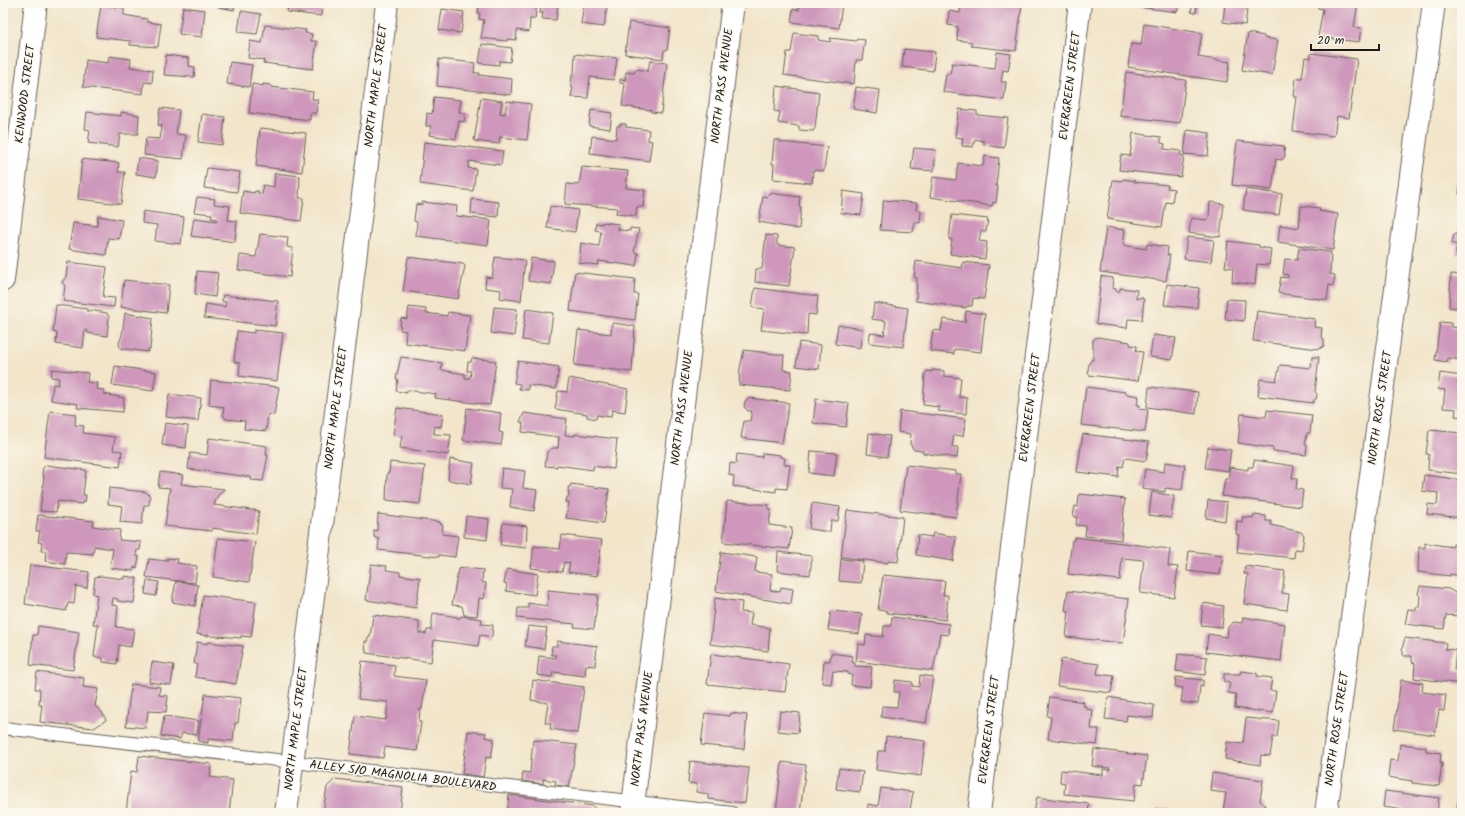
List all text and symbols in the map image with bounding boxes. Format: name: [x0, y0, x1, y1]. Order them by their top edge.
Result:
street label: NORTH MAPLE STREET: [359, 22, 393, 149]
street label: NORTH PASS AVENUE: [705, 26, 739, 145]
scale bar: [1311, 26, 1379, 52]
street label: EVERGREEN STREET: [1054, 29, 1086, 141]
text: 20 m: [1317, 31, 1345, 50]
street label: KENWOOD STREET: [10, 42, 41, 144]
street label: NORTH MAPLE STREET: [319, 344, 353, 471]
street label: NORTH PASS AVENUE: [665, 348, 699, 467]
street label: NORTH ROSE STREET: [1363, 348, 1398, 466]
street label: EVERGREEN STREET: [1014, 351, 1046, 463]
street label: NORTH MAPLE STREET: [279, 665, 313, 792]
street label: NORTH PASS AVENUE: [625, 669, 659, 788]
street label: NORTH ROSE STREET: [1320, 669, 1355, 787]
street label: EVERGREEN STREET: [973, 673, 1005, 785]
street label: ALLEY S/O MAGNOLIA BOULEVARD: [309, 755, 498, 797]

